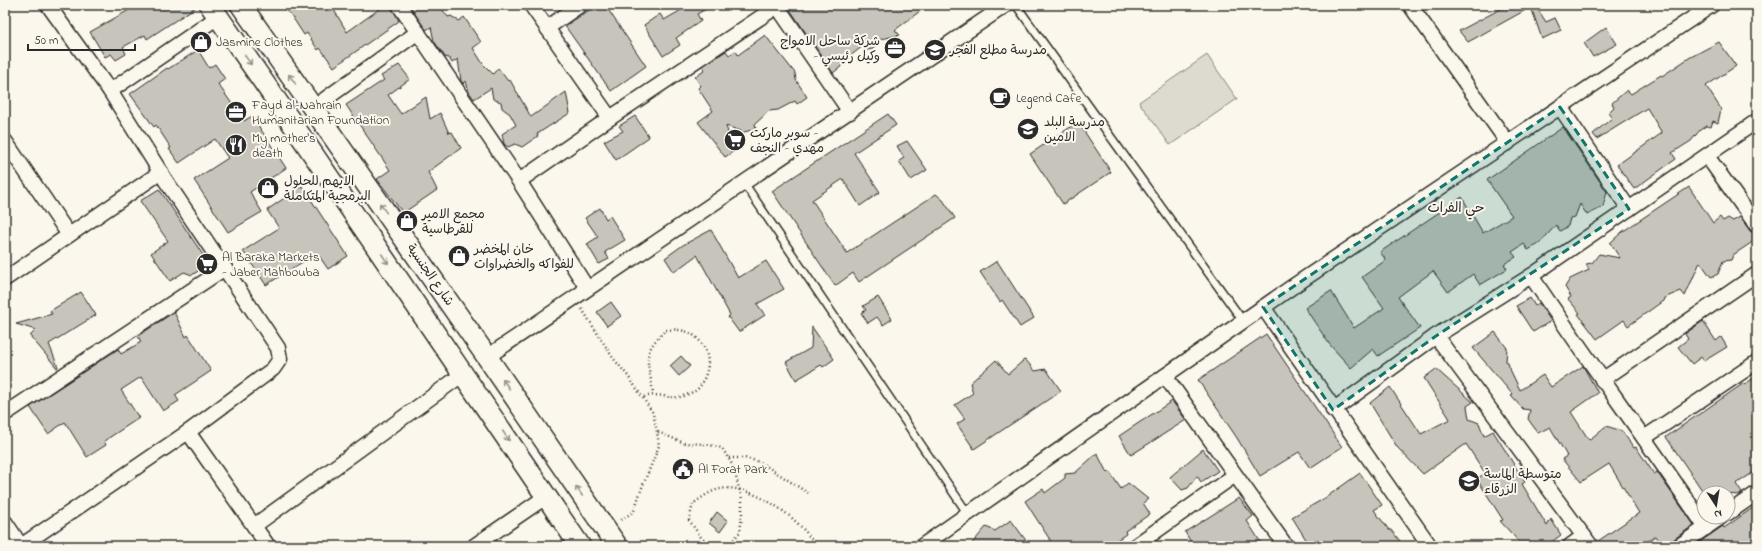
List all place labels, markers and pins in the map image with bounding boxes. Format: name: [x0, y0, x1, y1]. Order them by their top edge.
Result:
shop icon: Jasmine Clothes: [188, 29, 214, 55]
place label: شركة ساحل الامواج - وكيل رئيسي: [780, 32, 880, 67]
place label: Jasmine Clothes: [216, 33, 303, 52]
office icon: شركة ساحل الامواج - وكيل رئيسي: [882, 35, 908, 61]
school or university icon: مدرسة مطلع الفجر: [922, 37, 948, 63]
place label: مدرسة مطلع الفجر: [949, 41, 1047, 60]
cafe icon: Legend Cafe: [987, 85, 1013, 111]
place label: Legend Cafe: [1016, 89, 1081, 109]
place label: Fayd al-Nahrain Humanitarian Foundation: [251, 96, 389, 130]
office icon: Fayd al-Nahrain Humanitarian Foundation: [223, 99, 249, 125]
place label: مدرسة البلد الامين: [1044, 113, 1105, 147]
school or university icon: مدرسة البلد الامين: [1015, 116, 1041, 142]
place label: سوبر ماركت - مهدي - النجف: [750, 124, 824, 158]
supermarket icon: سوبر ماركت - مهدي - النجف: [722, 127, 748, 153]
place label: My mother's death: [252, 129, 316, 163]
restaurant icon: My mother's death: [223, 132, 249, 158]
place label: الايهم للحلول البرمجية المتكاملة: [284, 172, 371, 206]
shop icon: الايهم للحلول البرمجية المتكاملة: [255, 175, 281, 201]
place label: مجمع الامير للقرطاسية: [421, 205, 485, 239]
shop icon: مجمع الامير للقرطاسية: [394, 208, 420, 234]
place label: خان المخضر للفواكه والخضراوات: [473, 240, 574, 274]
shop icon: خان المخضر للفواكه والخضراوات: [446, 243, 472, 269]
place label: Al Baraka Markets - Jaber Mahbouba: [222, 248, 320, 282]
supermarket icon: Al Baraka Markets - Jaber Mahbouba: [194, 251, 220, 277]
public building icon: Al Forat Park: [670, 456, 696, 482]
place label: Al Forat Park: [698, 460, 768, 479]
place label: متوسطة الماسة الزرقاء: [1484, 465, 1561, 499]
school or university icon: متوسطة الماسة الزرقاء: [1456, 468, 1482, 494]

